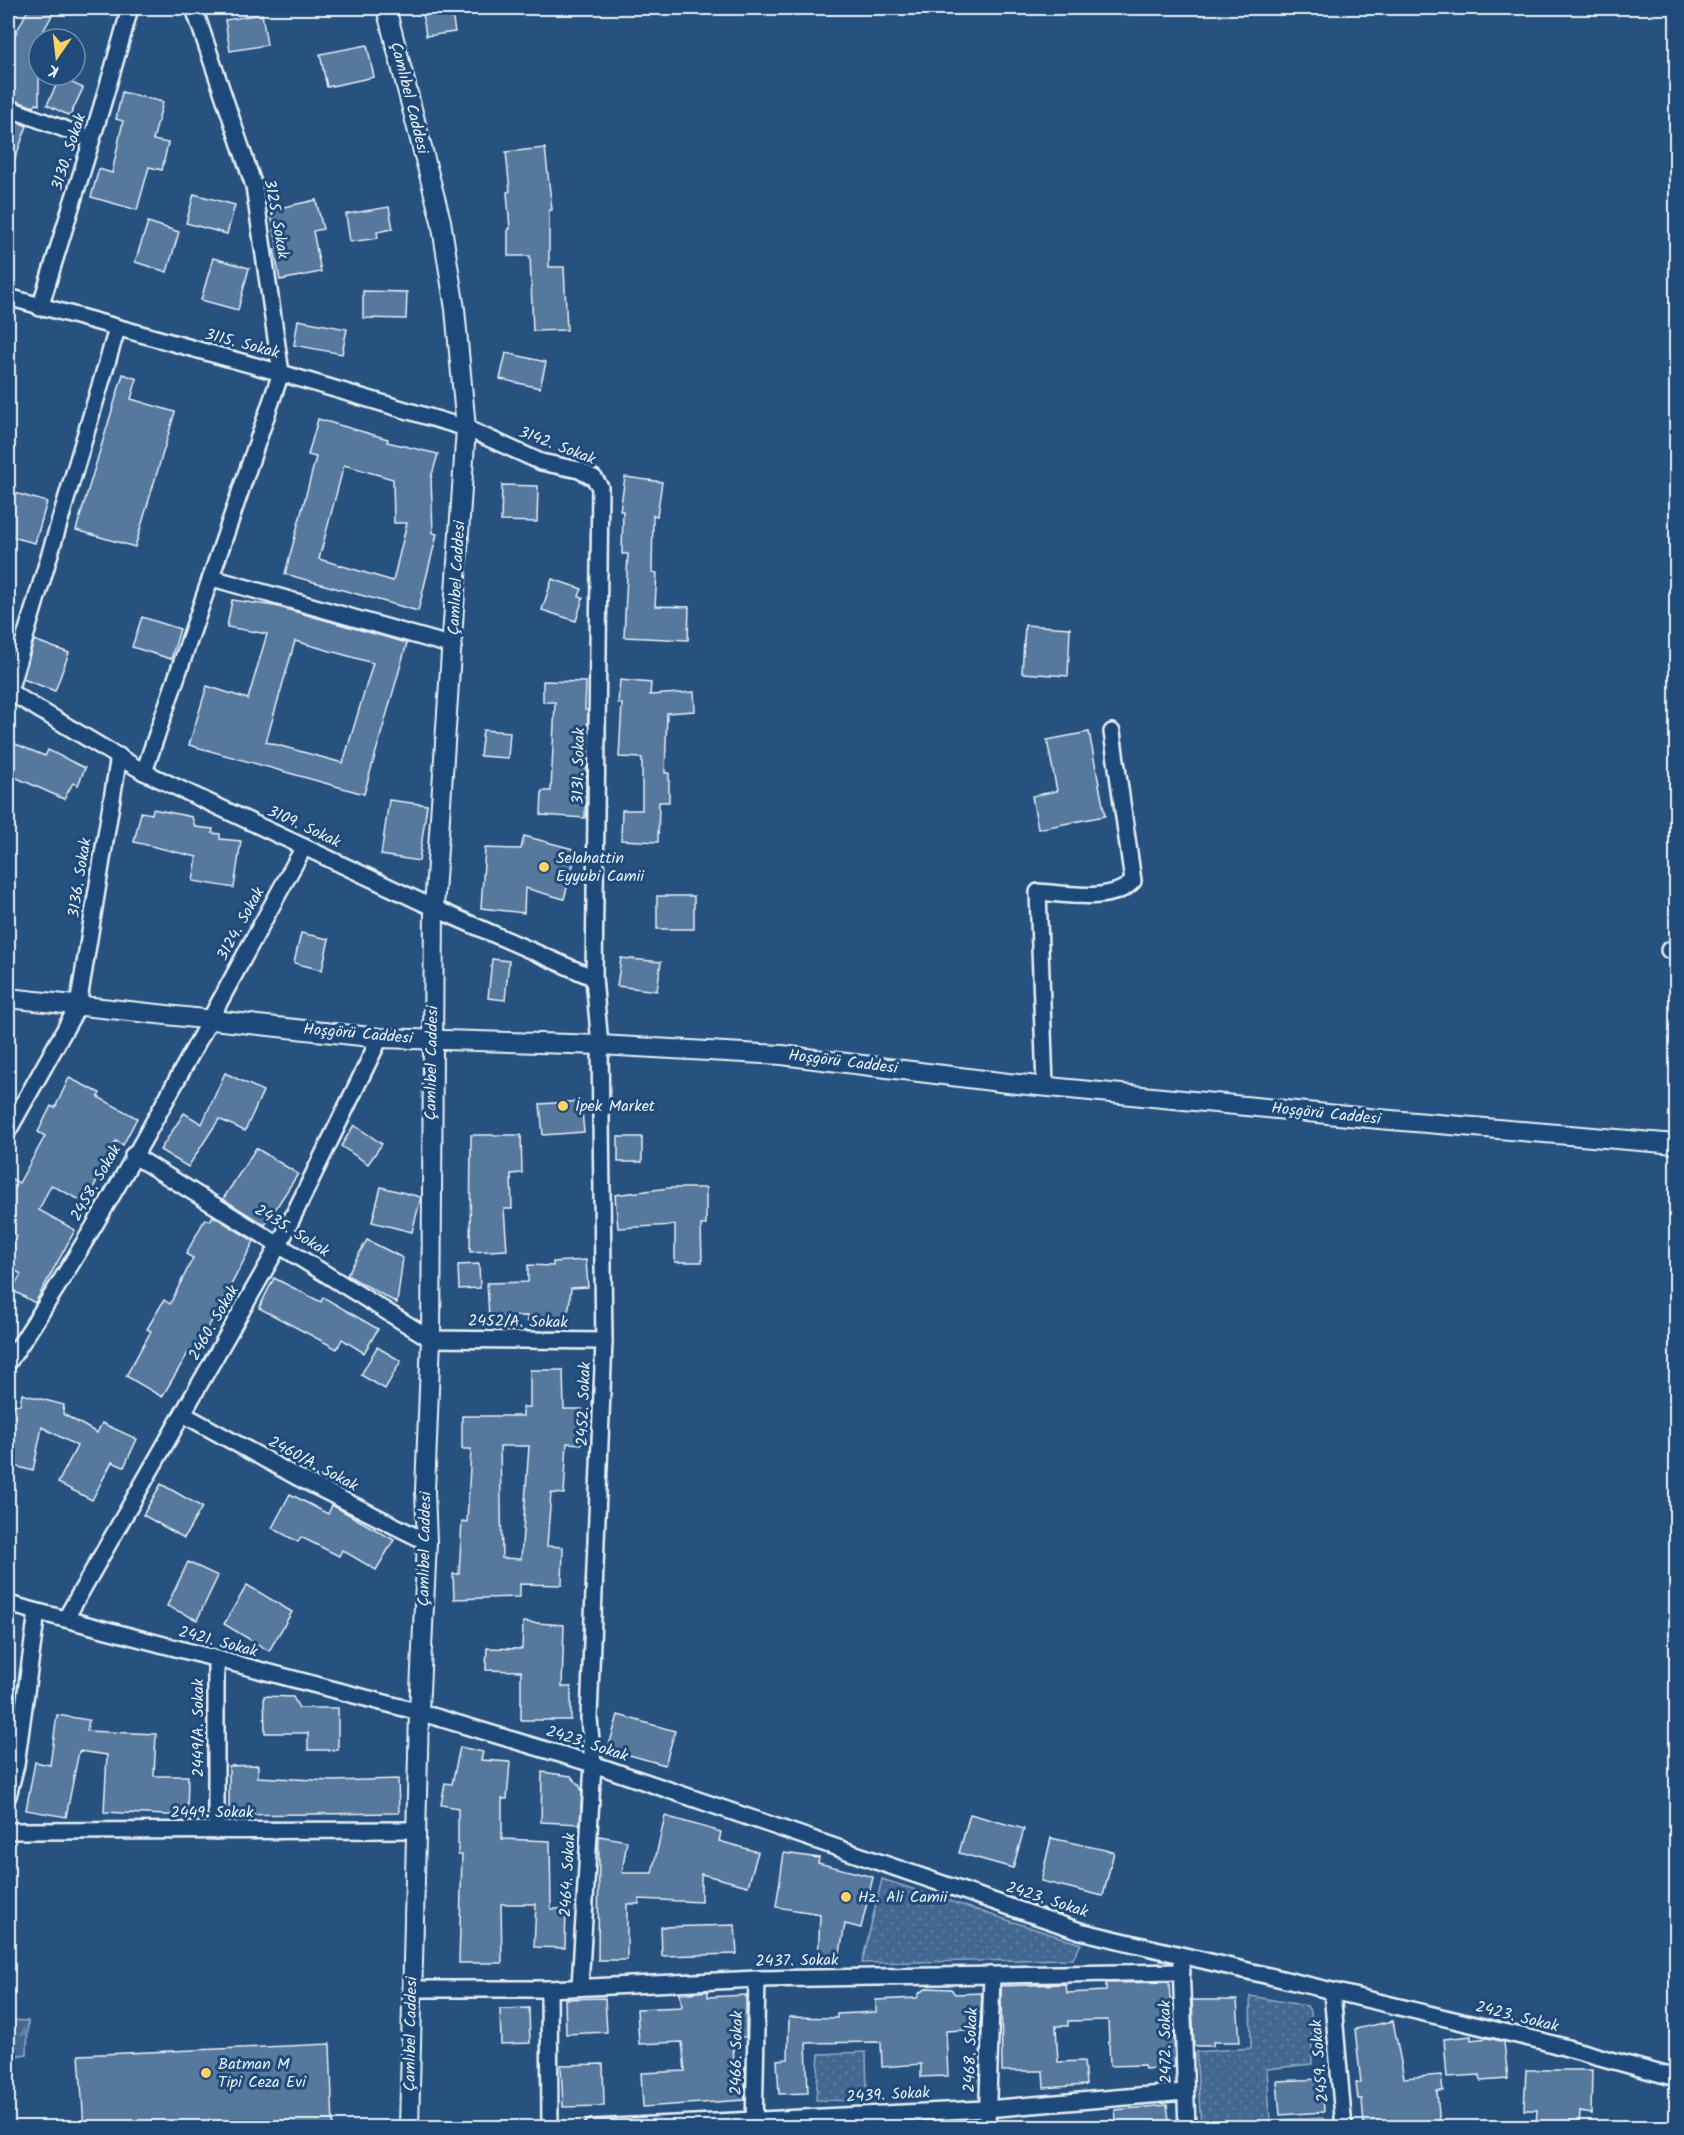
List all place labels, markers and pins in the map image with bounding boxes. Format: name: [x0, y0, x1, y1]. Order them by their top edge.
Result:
place label: Selahattin Eyyubi Camii: [556, 846, 645, 889]
marker: Selahattin Eyyubi Camii: [537, 860, 551, 874]
place label: İpek Market: [575, 1094, 656, 1119]
marker: İpek Market: [556, 1099, 570, 1113]
place label: Hz. Ali Camii: [858, 1885, 948, 1910]
marker: Hz. Ali Camii: [839, 1890, 853, 1904]
place label: Batman M Tipi Ceza Evi: [218, 2052, 307, 2095]
marker: Batman M Tipi Ceza Evi: [199, 2066, 213, 2080]

